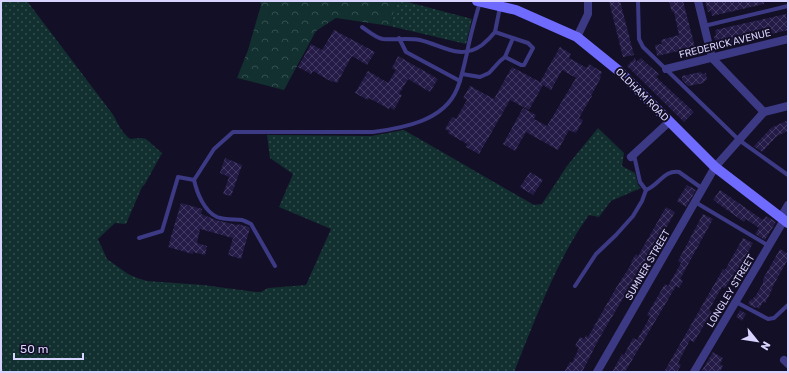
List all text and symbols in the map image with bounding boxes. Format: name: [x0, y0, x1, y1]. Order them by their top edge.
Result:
street label: FREDERICK AVENUE: [678, 27, 772, 61]
street label: OLDHAM ROAD: [613, 66, 671, 124]
street label: SUMNER STREET: [623, 227, 673, 302]
street label: LONGLEY STREET: [705, 252, 758, 330]
north arrow: [737, 321, 777, 361]
scale bar: [14, 335, 83, 361]
text: N: [758, 339, 773, 352]
text: 50 m: [20, 342, 48, 356]

